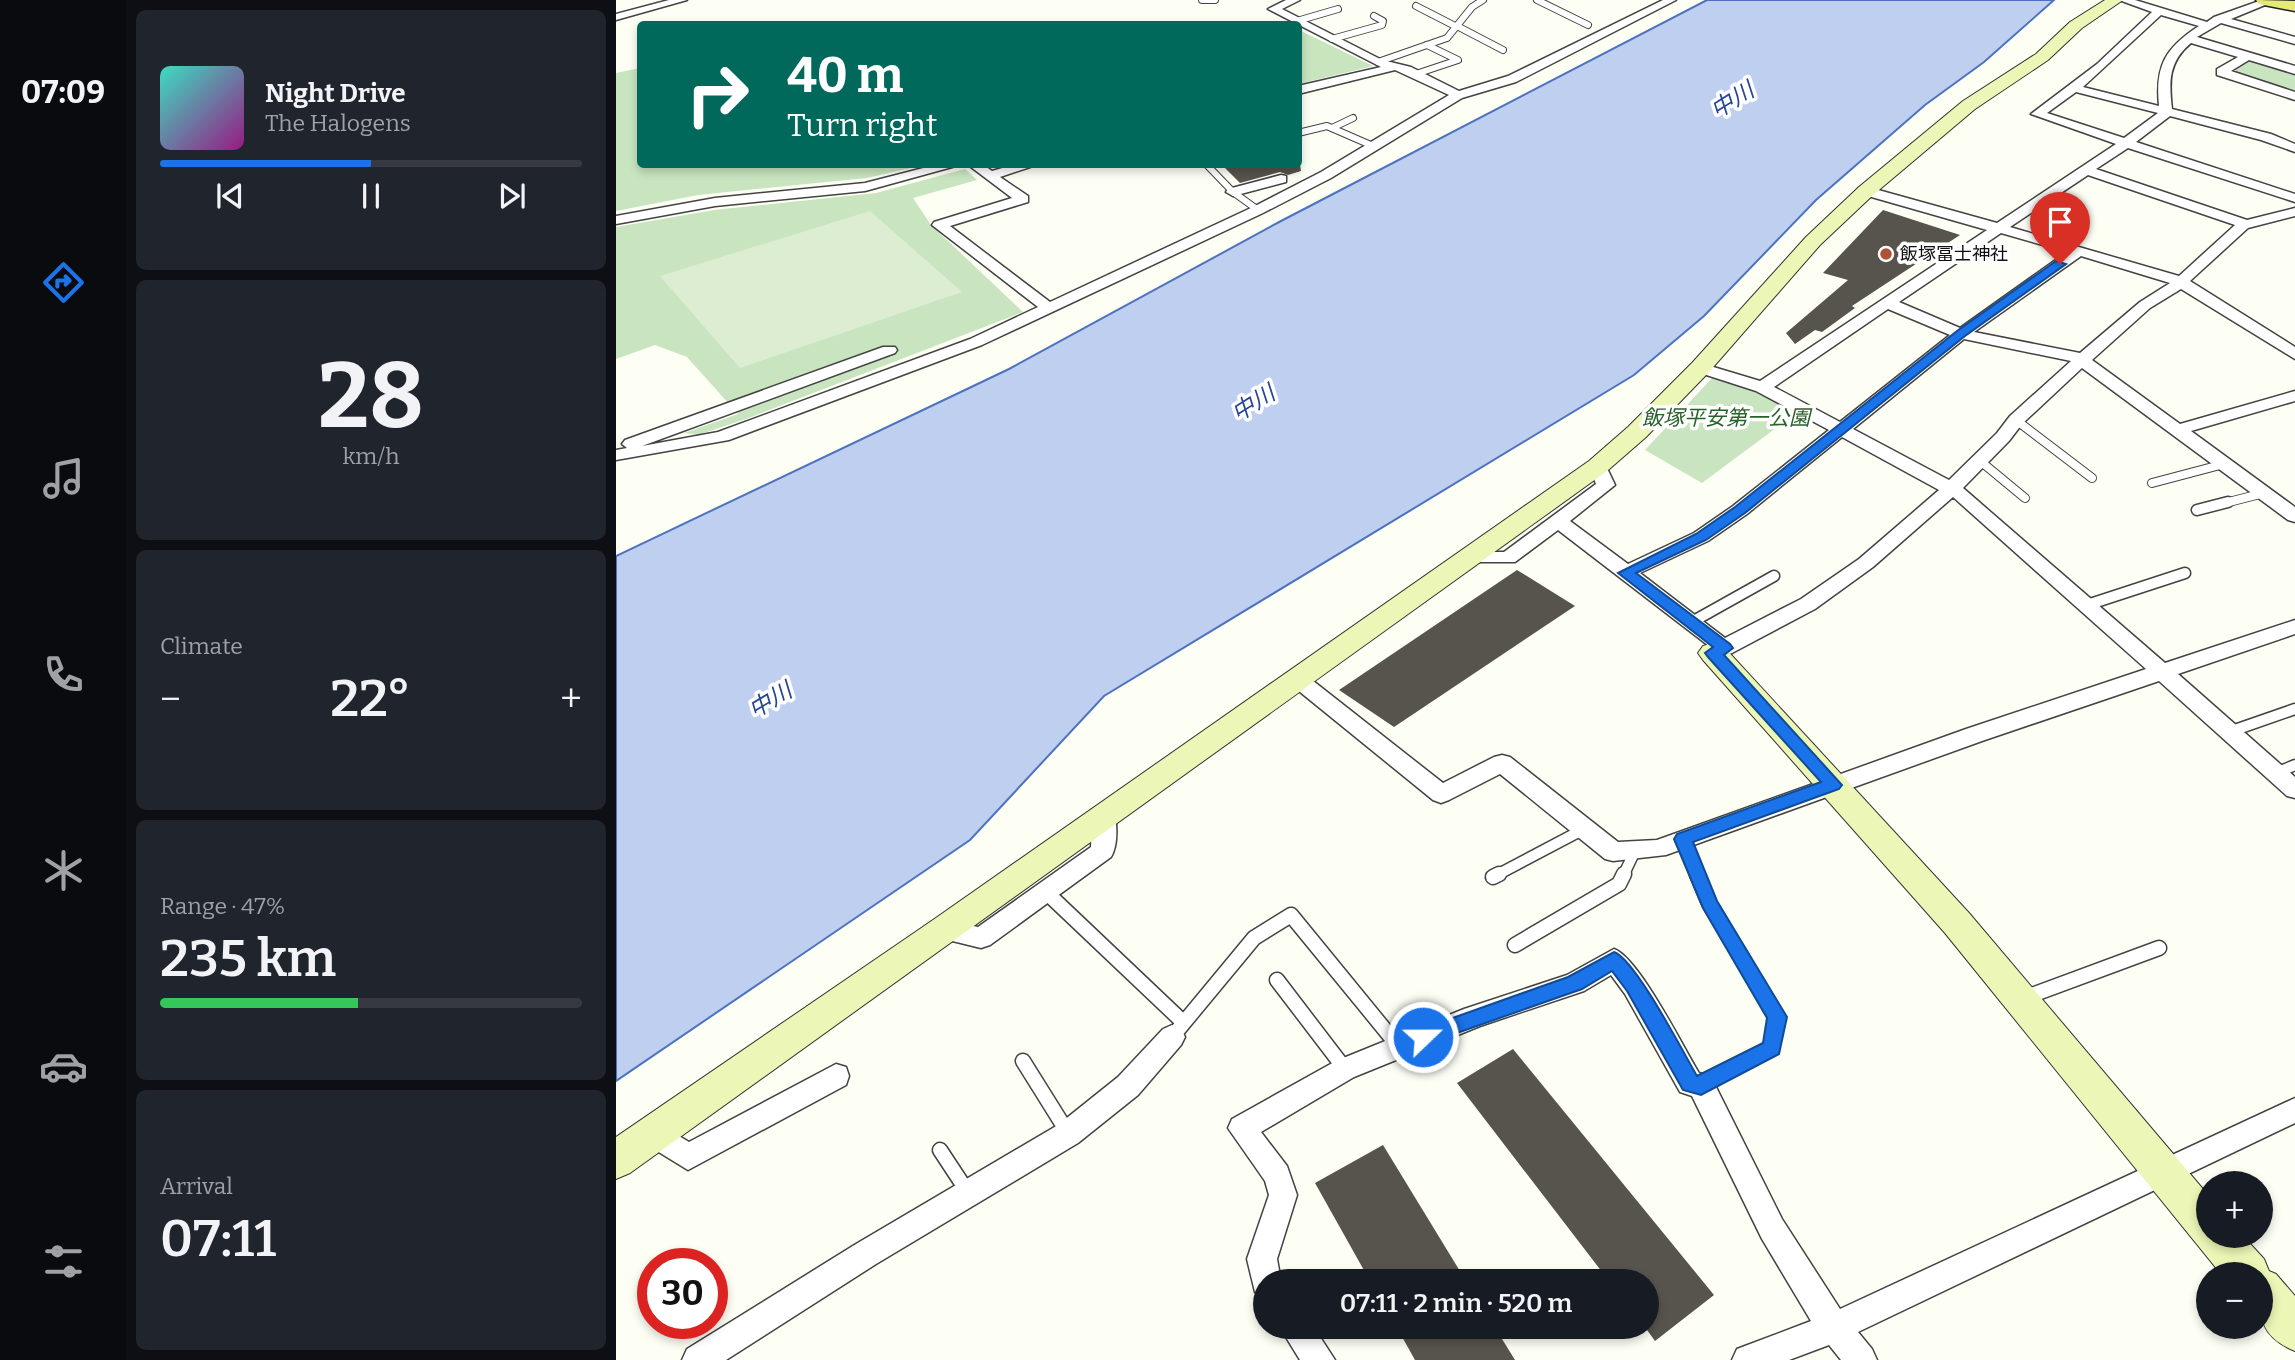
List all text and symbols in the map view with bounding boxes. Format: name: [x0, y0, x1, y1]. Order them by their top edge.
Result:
text: 40 m: [787, 46, 904, 105]
icon: right: [672, 49, 763, 140]
text: 07:09: [21, 73, 105, 111]
water label: 中川: [1705, 74, 1761, 124]
text: Night Drive: [265, 78, 406, 109]
text: Turn right: [787, 106, 938, 144]
text: The Halogens: [265, 109, 411, 137]
icon: previous: [211, 177, 249, 215]
icon: pause: [352, 177, 390, 215]
icon: next: [493, 177, 531, 215]
pin: [2030, 192, 2090, 264]
icon: arrive: [2041, 203, 2079, 241]
place label: 飯塚冨士神社: [1900, 243, 2008, 265]
marker: 飯塚冨士神社: [1878, 246, 1894, 262]
icon: directions: [39, 258, 88, 307]
text: 28: [318, 342, 424, 451]
water label: 中川: [1226, 377, 1282, 427]
park label: 飯塚平安第一公園: [1642, 405, 1813, 431]
text: km/h: [343, 442, 399, 470]
icon: music: [39, 454, 88, 503]
text: Climate: [160, 632, 243, 660]
icon: phone: [39, 650, 88, 699]
text: 22°: [330, 667, 411, 730]
water label: 中川: [743, 675, 799, 724]
text: −: [160, 676, 181, 722]
text: +: [560, 676, 582, 722]
icon: climate: [39, 846, 88, 895]
text: Range · 47%: [160, 892, 285, 920]
text: 235 km: [160, 927, 336, 990]
position arrow: [1386, 1000, 1460, 1074]
icon: car: [39, 1042, 88, 1091]
map controls: [2196, 1171, 2273, 1339]
button: +: [2196, 1171, 2273, 1248]
text: Arrival: [160, 1172, 233, 1200]
text: 07:11: [160, 1207, 276, 1270]
icon: filters: [39, 1237, 88, 1286]
speed limit sign: 30: [637, 1248, 728, 1339]
button: −: [2196, 1262, 2273, 1339]
text: 07:11 · 2 min · 520 m: [1340, 1288, 1572, 1319]

